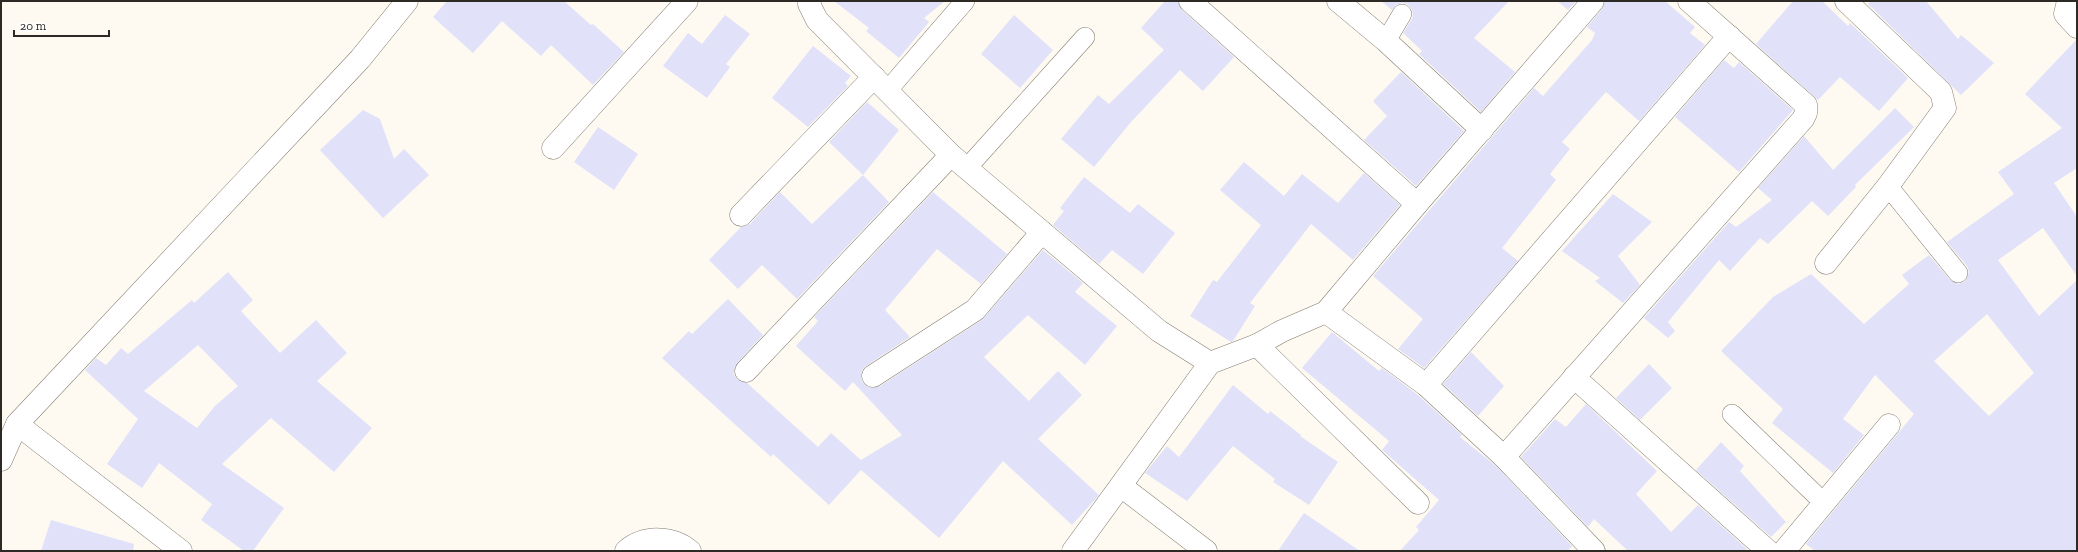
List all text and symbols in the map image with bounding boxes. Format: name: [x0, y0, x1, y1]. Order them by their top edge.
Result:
scale bar: [14, 12, 109, 38]
text: 20 m: [20, 19, 47, 33]

